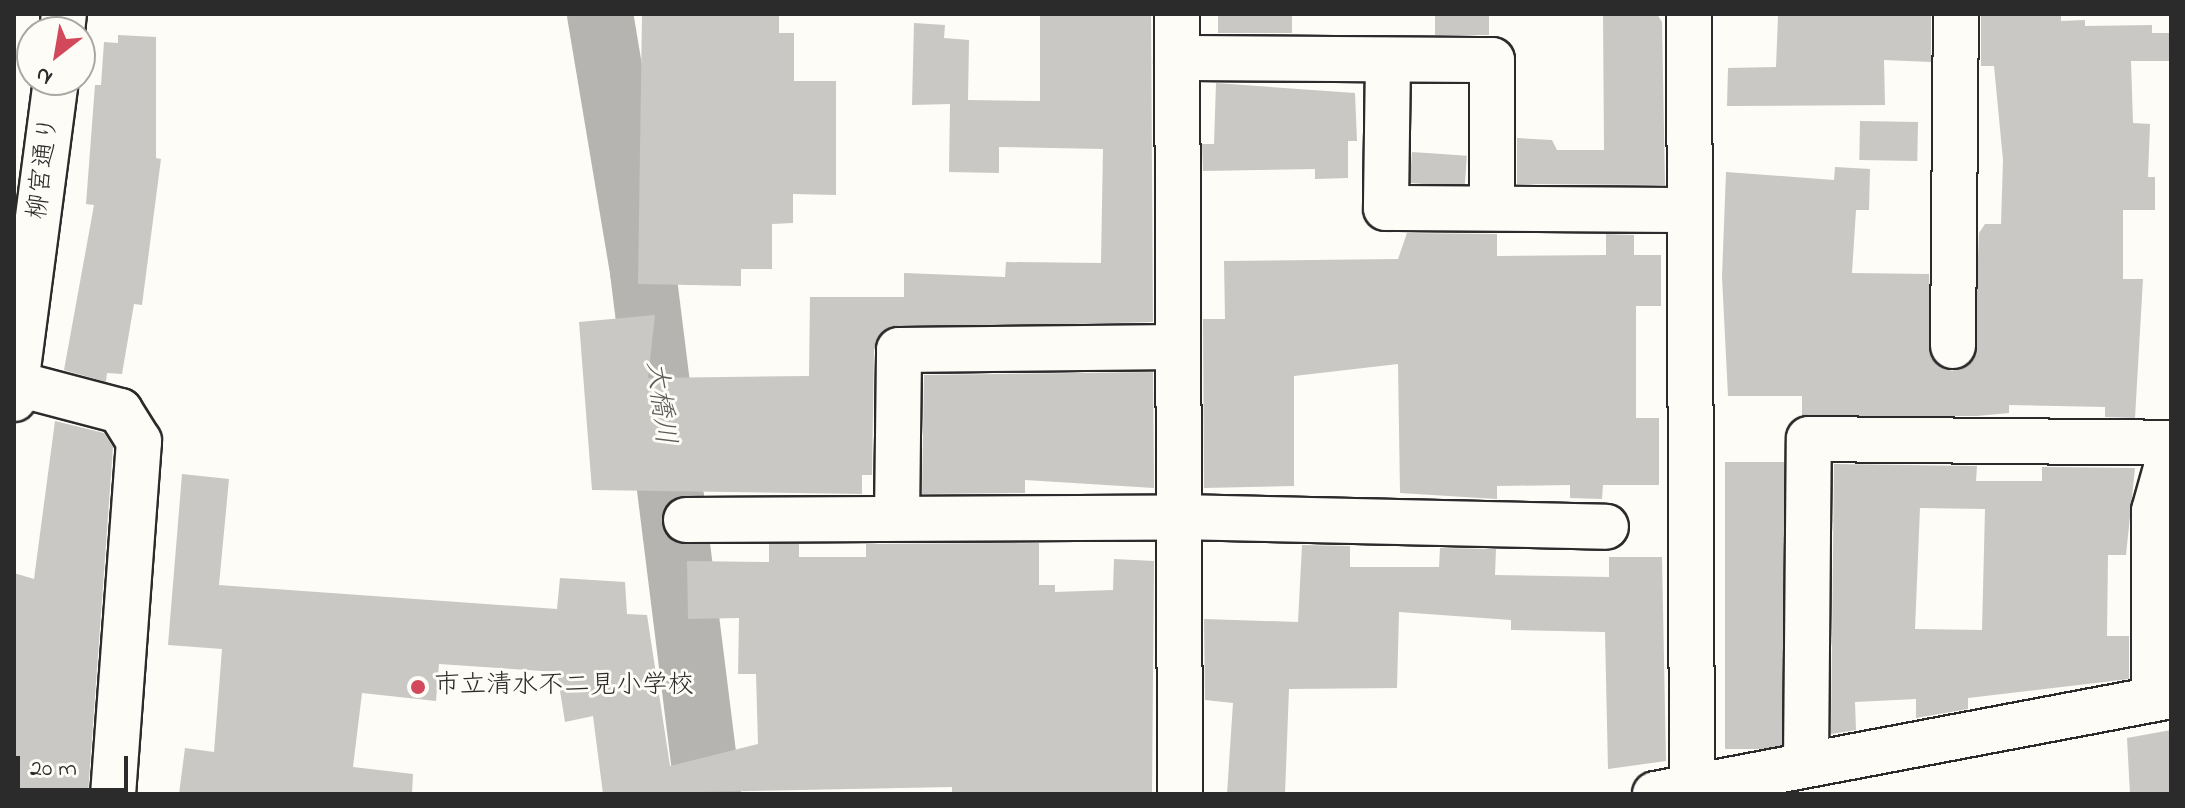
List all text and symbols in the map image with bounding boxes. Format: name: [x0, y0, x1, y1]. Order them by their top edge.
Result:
north arrow: [16, 16, 96, 96]
text: N: [30, 57, 59, 92]
street label: 柳宮通り: [23, 114, 67, 222]
water label: 大橋川: [637, 359, 681, 447]
place label: 市立清水不二見小学校: [434, 671, 694, 703]
marker: 市立清水不二見小学校: [409, 678, 427, 696]
scale bar: [20, 740, 132, 790]
text: 20 m: [30, 752, 77, 787]

